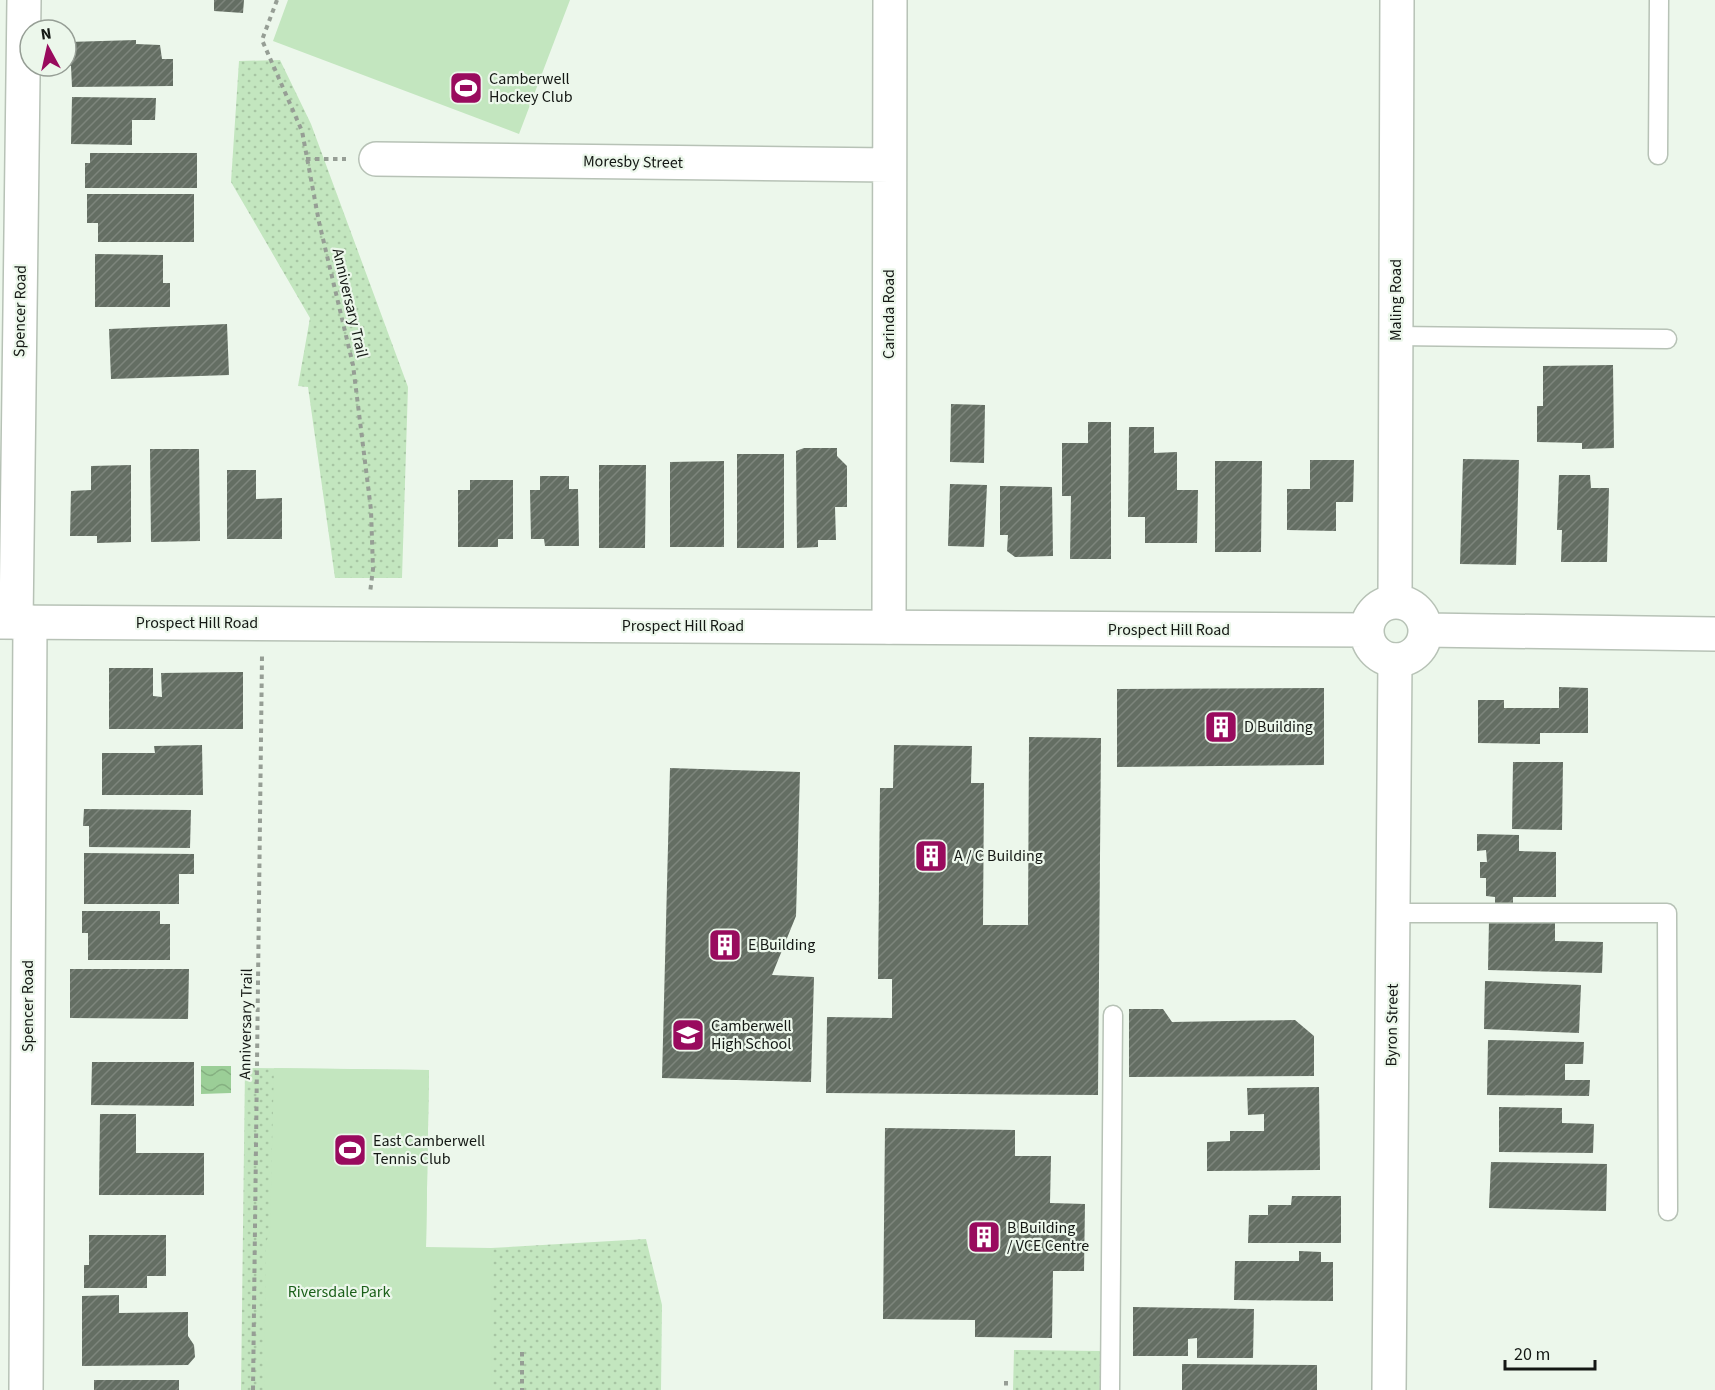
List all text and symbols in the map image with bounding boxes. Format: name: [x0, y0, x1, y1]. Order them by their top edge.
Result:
north arrow: [18, 18, 78, 78]
text: N: [39, 23, 53, 46]
place label: Camberwell Hockey Club: [489, 68, 573, 108]
sports icon: Camberwell Hockey Club: [448, 70, 484, 106]
street label: Moresby Street: [583, 150, 684, 174]
street label: Anniversary Trail: [327, 246, 373, 360]
street label: Maling Road: [1385, 259, 1407, 341]
street label: Spencer Road: [8, 265, 32, 357]
street label: Carinda Road: [878, 269, 900, 359]
street label: Prospect Hill Road: [136, 612, 258, 634]
street label: Prospect Hill Road: [622, 615, 744, 637]
street label: Prospect Hill Road: [1108, 619, 1230, 641]
building icon: D Building: [1203, 709, 1239, 745]
place label: D Building: [1244, 716, 1313, 738]
building icon: A / C Building: [913, 838, 949, 874]
place label: A / C Building: [954, 845, 1043, 867]
building icon: E Building: [707, 927, 743, 963]
place label: E Building: [748, 934, 815, 956]
street label: Spencer Road: [17, 960, 39, 1052]
street label: Anniversary Trail: [234, 968, 258, 1080]
street label: Byron Street: [1380, 983, 1404, 1067]
place label: Camberwell High School: [711, 1015, 792, 1055]
school or university icon: Camberwell High School: [670, 1017, 706, 1053]
place label: East Camberwell Tennis Club: [373, 1130, 485, 1170]
sports icon: East Camberwell Tennis Club: [332, 1132, 368, 1168]
place label: B Building / VCE Centre: [1007, 1217, 1089, 1257]
building icon: B Building / VCE Centre: [966, 1219, 1002, 1255]
park label: Riversdale Park: [288, 1281, 390, 1303]
scale bar: [1505, 1333, 1595, 1371]
text: 20 m: [1514, 1342, 1550, 1367]

